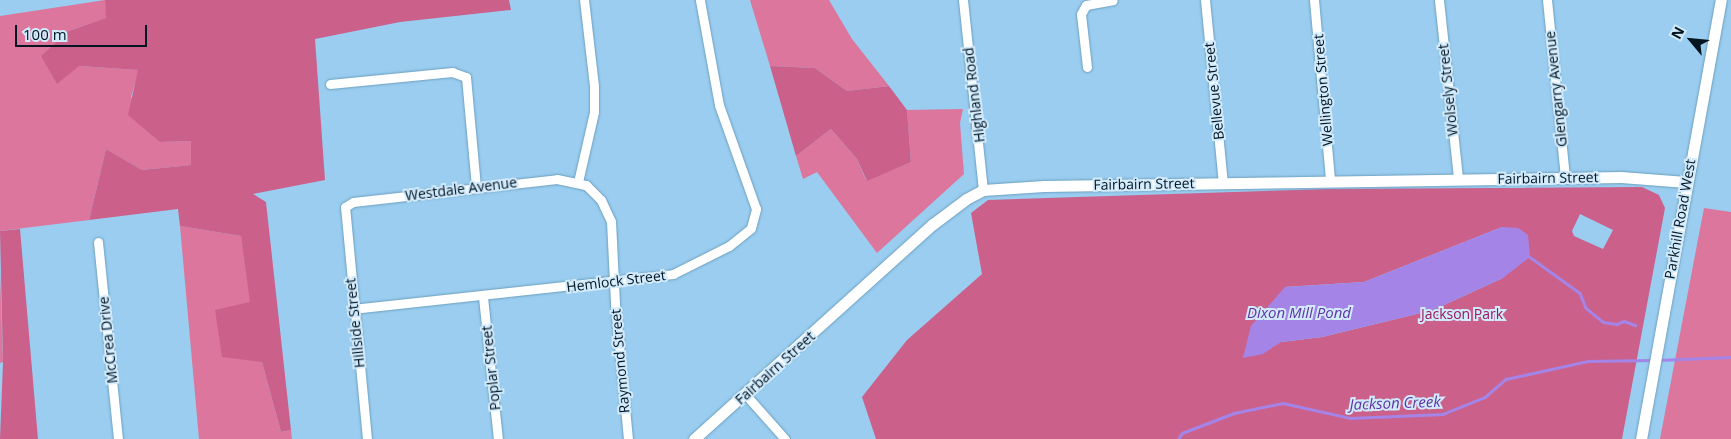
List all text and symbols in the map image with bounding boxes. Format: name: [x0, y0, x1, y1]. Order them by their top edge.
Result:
scale bar: [18, 15, 150, 47]
north arrow: [1666, 15, 1716, 65]
text: N: [1666, 23, 1688, 42]
text: 100 m: [23, 24, 67, 44]
street label: Glengarry Avenue: [1542, 30, 1570, 148]
street label: Wellington Street: [1310, 33, 1336, 147]
street label: Bellevue Street: [1201, 41, 1227, 141]
street label: Wolsely Street: [1435, 43, 1461, 137]
street label: Highland Road: [960, 47, 988, 143]
street label: Parkhill Road West: [1661, 158, 1699, 280]
street label: Fairbairn Street: [1497, 169, 1599, 187]
street label: Westdale Avenue: [404, 174, 518, 204]
street label: Fairbairn Street: [1093, 175, 1195, 193]
street label: Hemlock Street: [565, 267, 667, 295]
street label: Hillside Street: [342, 277, 368, 369]
street label: McCrea Drive: [95, 296, 121, 384]
water label: Dixon Mill Pond: [1247, 304, 1351, 322]
park label: Jackson Park: [1421, 306, 1503, 322]
street label: Raymond Street: [607, 308, 633, 414]
street label: Poplar Street: [478, 325, 504, 411]
street label: Fairbairn Street: [732, 328, 818, 408]
water label: Jackson Creek: [1349, 392, 1441, 414]

